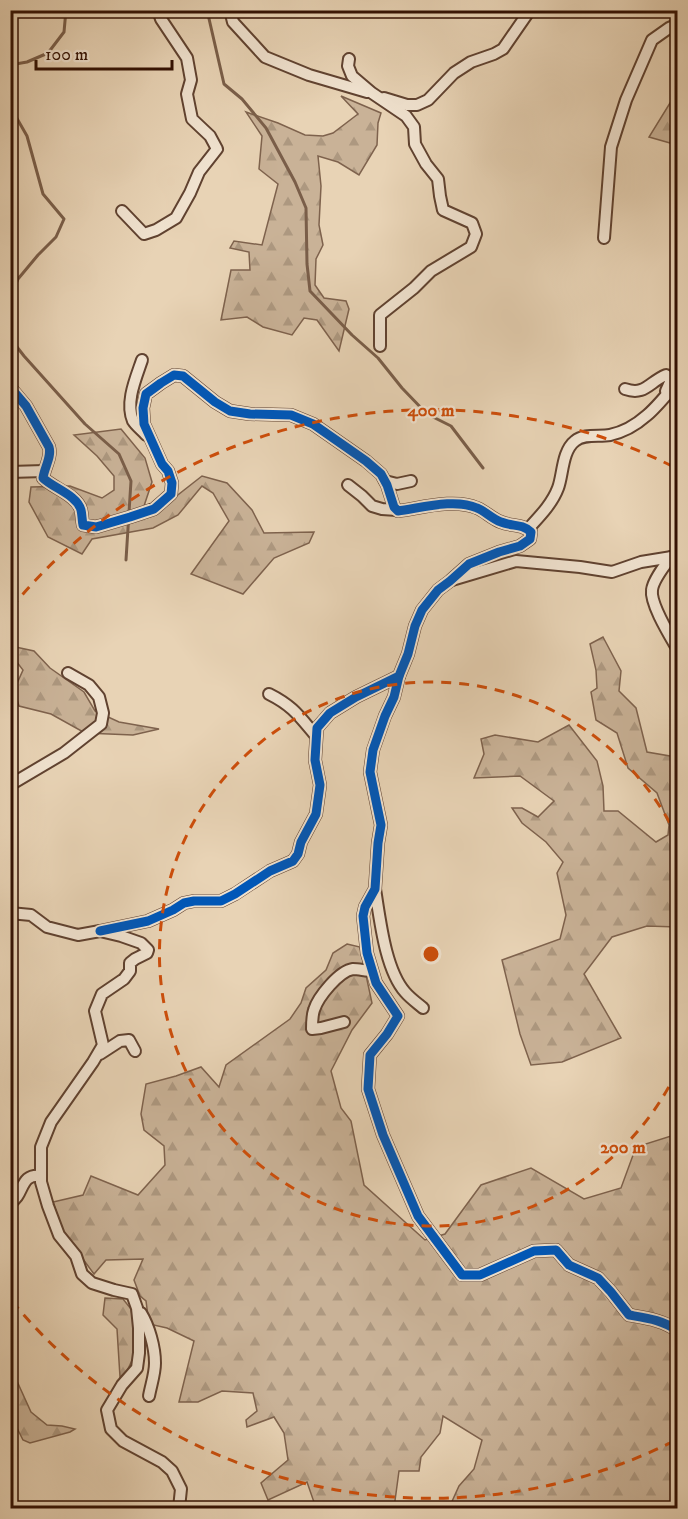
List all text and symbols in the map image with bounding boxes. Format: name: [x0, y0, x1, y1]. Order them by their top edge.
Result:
scale bar: [36, 33, 172, 71]
text: 100 m: [45, 44, 88, 66]
text: 400 m: [406, 400, 455, 422]
centre of rings: [421, 944, 441, 964]
text: 200 m: [600, 1137, 646, 1159]

